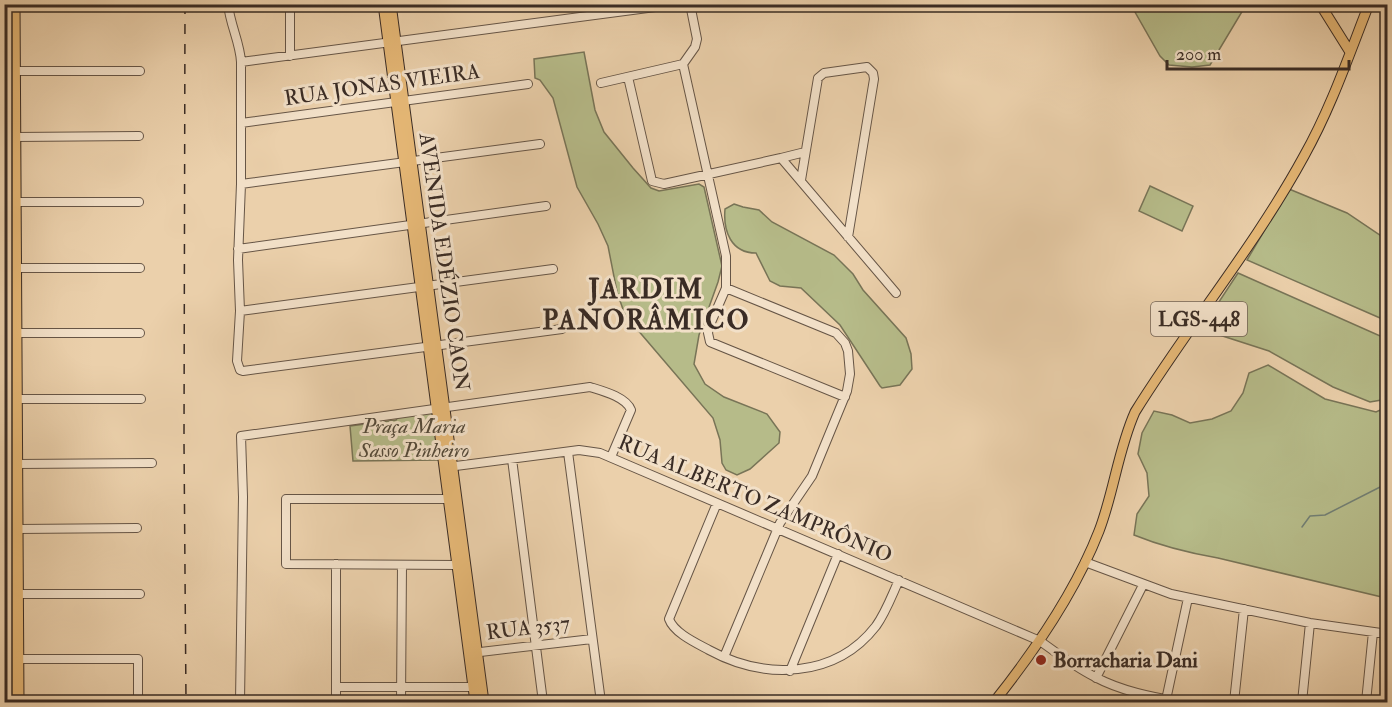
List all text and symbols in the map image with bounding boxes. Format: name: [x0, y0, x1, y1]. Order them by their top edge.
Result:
scale bar: [1167, 33, 1348, 71]
text: 200 m: [1176, 43, 1221, 66]
street label: RUA JONAS VIEIRA: [282, 58, 482, 112]
street label: AVENIDA EDÉZIO CAON: [412, 130, 476, 393]
district label: JARDIM PANORÂMICO: [542, 273, 750, 337]
road number: LGS-448: [1151, 302, 1247, 336]
park label: Praça Maria Sasso Pinheiro: [358, 413, 469, 464]
street label: RUA ALBERTO ZAMPRÔNIO: [614, 429, 896, 569]
street label: RUA 3537: [485, 609, 572, 647]
place label: Borracharia Dani: [1053, 647, 1198, 674]
marker: Borracharia Dani: [1034, 653, 1048, 667]

